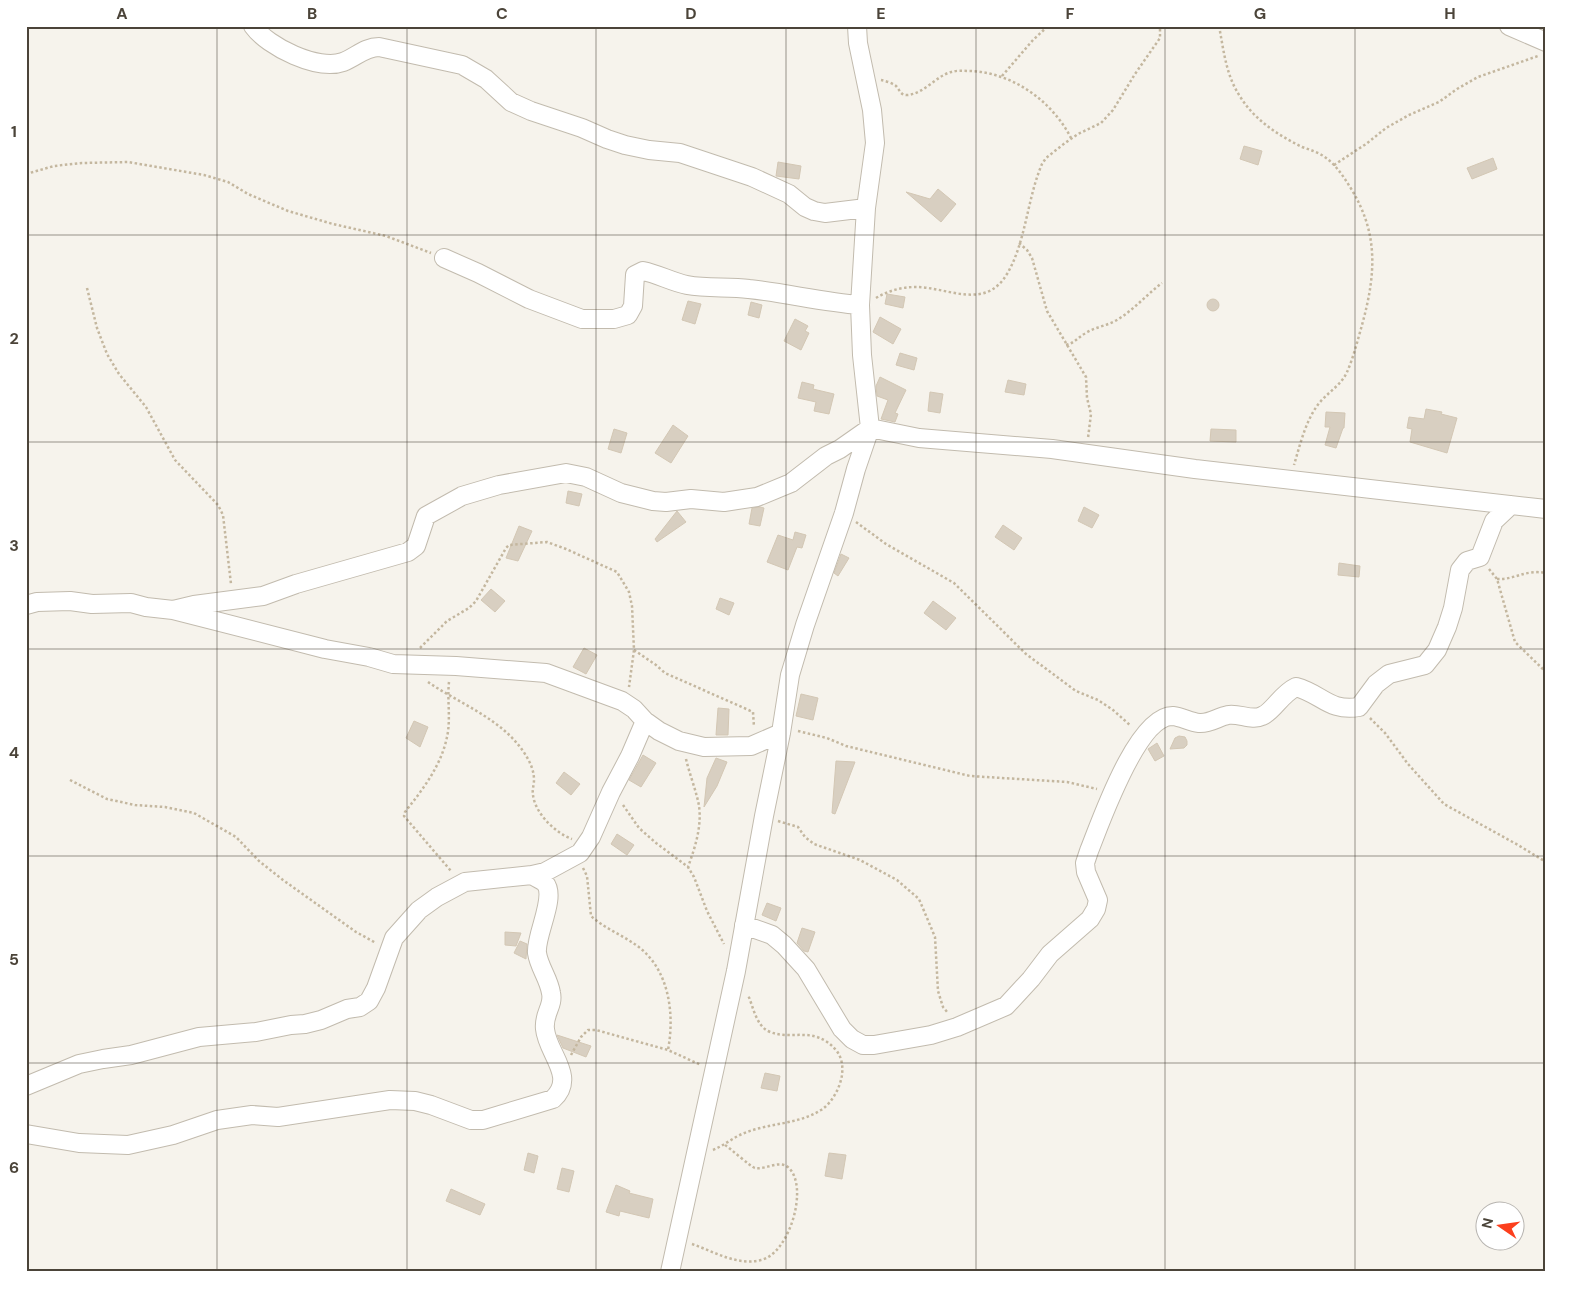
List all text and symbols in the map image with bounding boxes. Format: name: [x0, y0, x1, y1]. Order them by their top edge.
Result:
text: A: [116, 3, 128, 24]
text: B: [307, 3, 317, 24]
text: C: [496, 3, 508, 24]
text: D: [685, 3, 697, 24]
text: E: [876, 3, 886, 24]
text: F: [1066, 3, 1075, 24]
text: G: [1254, 3, 1266, 24]
text: H: [1444, 3, 1456, 24]
text: 1: [11, 121, 17, 142]
text: 2: [9, 328, 19, 349]
text: 3: [9, 535, 19, 556]
text: 4: [9, 742, 19, 763]
text: 5: [9, 949, 19, 970]
text: 6: [9, 1157, 19, 1178]
north arrow: [1474, 1200, 1524, 1250]
text: N: [1477, 1216, 1497, 1230]

